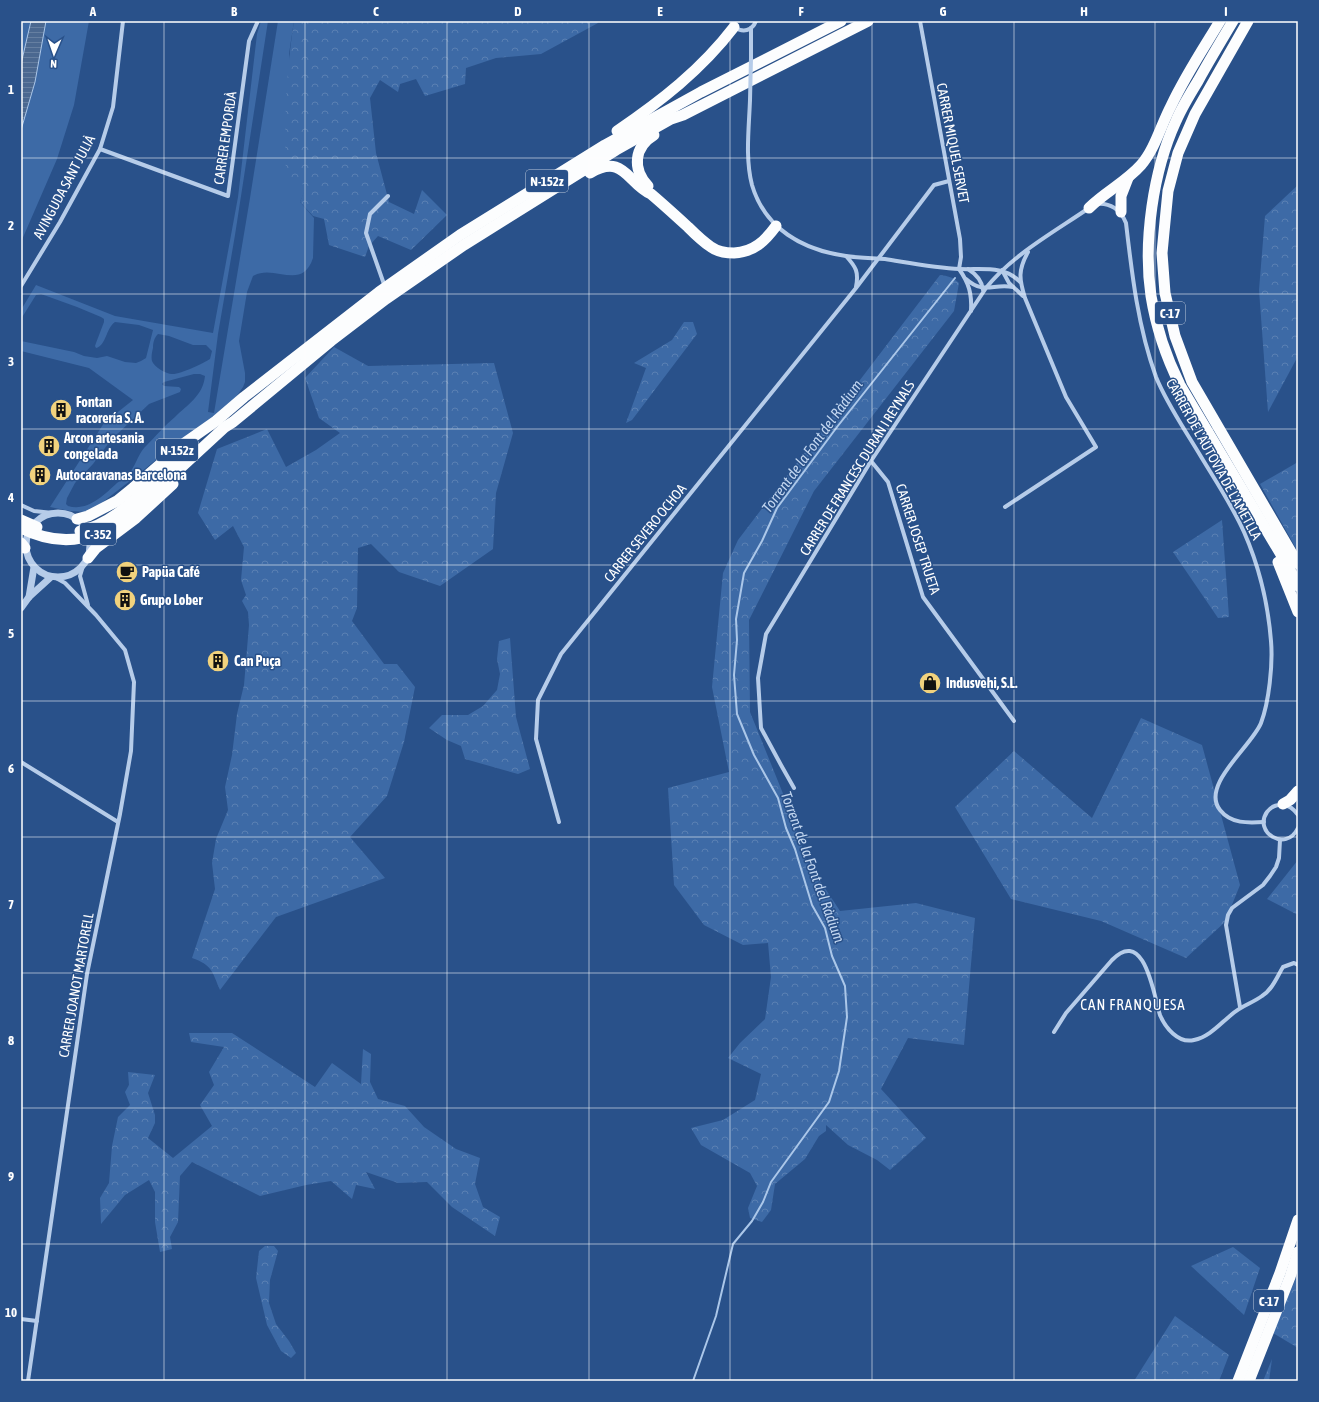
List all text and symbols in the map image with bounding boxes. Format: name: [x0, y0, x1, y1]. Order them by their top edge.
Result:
text: A: [89, 4, 97, 19]
text: B: [231, 4, 238, 19]
text: C: [373, 4, 379, 19]
text: D: [514, 4, 522, 19]
text: E: [657, 4, 663, 19]
text: F: [798, 4, 804, 19]
text: G: [940, 4, 947, 19]
text: H: [1080, 4, 1088, 19]
text: I: [1224, 4, 1228, 19]
north arrow: [34, 34, 74, 74]
text: N: [50, 58, 57, 70]
street label: CARRER MIQUEL SERVET: [933, 81, 973, 205]
text: 1: [8, 82, 14, 97]
street label: CARRER EMPORDÀ: [211, 90, 239, 186]
street label: AVINGUDA SANT JULIÀ: [30, 132, 98, 242]
road number: N-152z: [526, 170, 568, 192]
text: 2: [8, 218, 14, 233]
road number: C-17: [1155, 302, 1185, 324]
text: 3: [8, 354, 14, 369]
water label: Torrent de la Font del Ràdium: [758, 376, 866, 516]
street label: CARRER DE L'AUTOVIA DE L'AMETLLA: [1163, 376, 1265, 542]
street label: CARRER DE FRANCESC DURAN I REYNALS: [796, 378, 918, 558]
place label: Fontan racorería S. A.: [76, 394, 145, 426]
building icon: Fontan racorería S. A.: [48, 397, 74, 423]
place label: Arcon artesania congelada: [63, 430, 145, 462]
building icon: Arcon artesania congelada: [36, 433, 62, 459]
road number: N-152z: [156, 439, 198, 461]
building icon: Autocaravanas Barcelona: [27, 462, 53, 488]
place label: Autocaravanas Barcelona: [55, 467, 187, 483]
street label: CARRER SEVERO OCHOA: [601, 481, 689, 585]
street label: CARRER JOSEP TRUETA: [893, 482, 943, 596]
text: 4: [7, 490, 14, 505]
road number: C-352: [80, 523, 116, 545]
cafe icon: Papüa Café: [114, 559, 140, 585]
place label: Papüa Café: [142, 564, 200, 580]
building icon: Grupo Lober: [112, 587, 138, 613]
place label: Grupo Lober: [140, 592, 203, 608]
text: 5: [8, 626, 14, 641]
building icon: Can Puça: [205, 648, 231, 674]
place label: Can Puça: [234, 653, 281, 669]
shop icon: Indusvehi, S.L.: [917, 670, 943, 696]
place label: Indusvehi, S.L.: [946, 675, 1018, 691]
text: 6: [8, 761, 14, 776]
water label: Torrent de la Font del Ràdium: [778, 789, 848, 945]
text: 7: [8, 897, 14, 912]
street label: CARRER JOANOT MARTORELL: [55, 911, 97, 1059]
district label: CAN FRANQUESA: [1080, 996, 1186, 1013]
text: 8: [8, 1033, 14, 1048]
text: 9: [8, 1169, 14, 1184]
road number: C-17: [1254, 1290, 1284, 1312]
text: 10: [5, 1305, 17, 1320]

